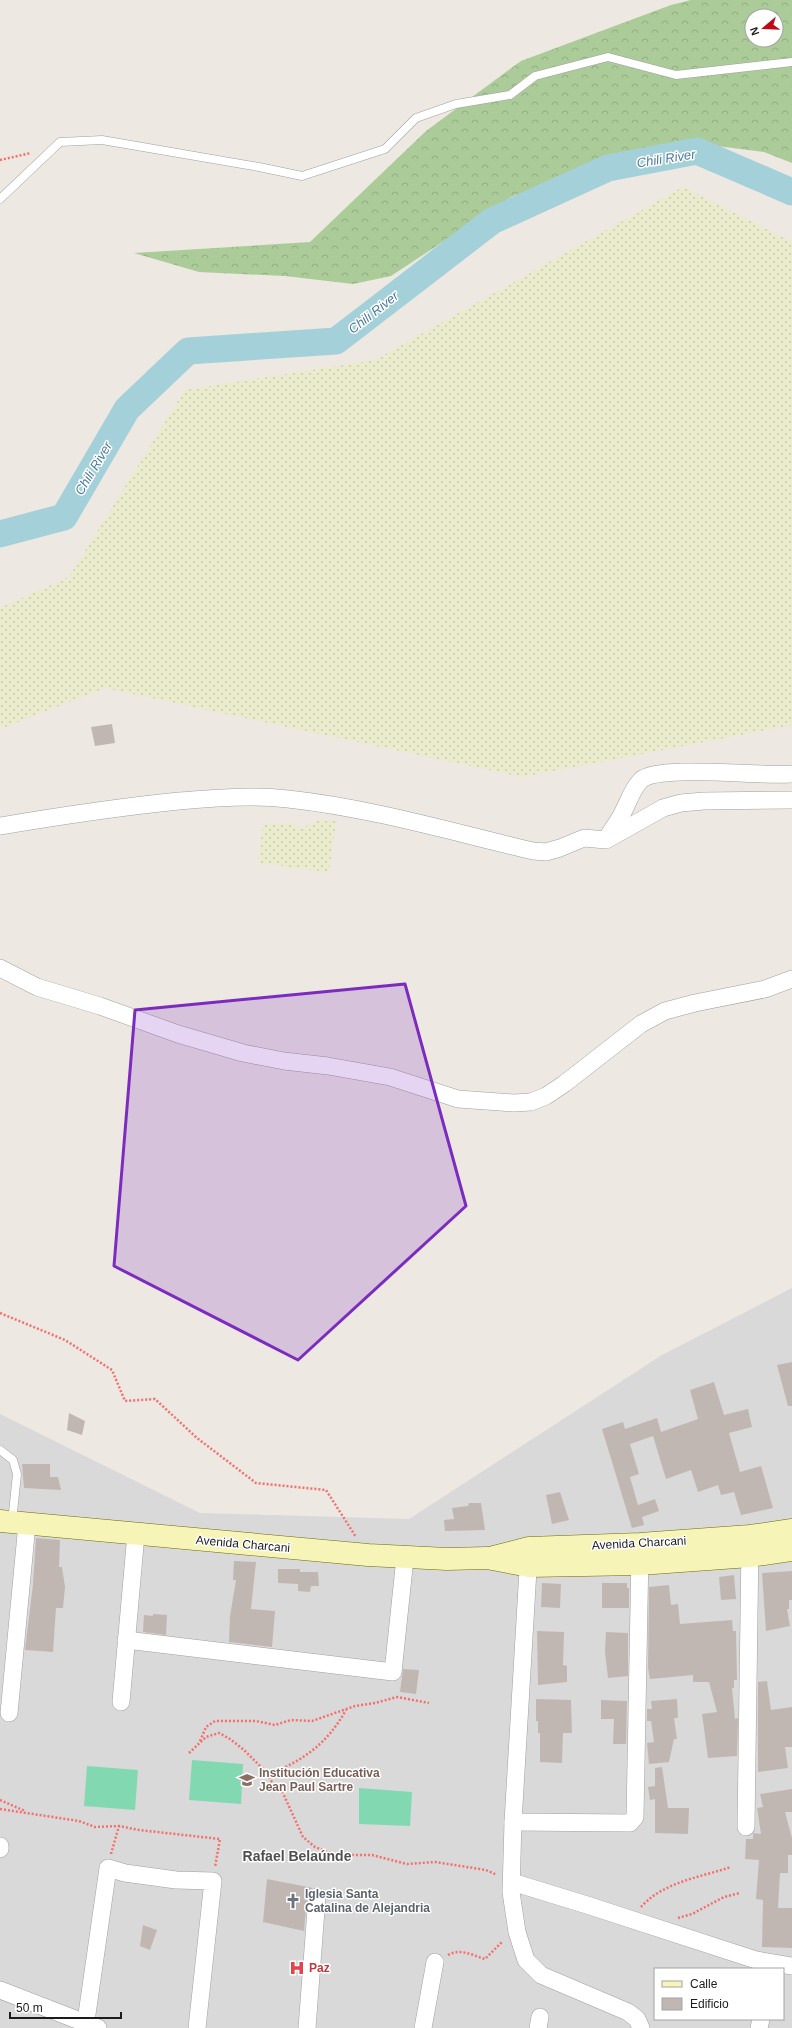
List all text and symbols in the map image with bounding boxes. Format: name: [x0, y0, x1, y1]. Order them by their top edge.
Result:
north arrow: [744, 8, 784, 48]
text: N: [748, 25, 762, 37]
water label: Chili River: [636, 146, 697, 171]
water label: Chili River: [345, 288, 402, 337]
water label: Chili River: [72, 438, 115, 498]
street label: Avenida Charcani: [195, 1533, 291, 1555]
street label: Avenida Charcani: [591, 1534, 687, 1552]
place label: Institución Educativa Jean Paul Sartre: [259, 1766, 380, 1794]
school or university icon: Institución Educativa Jean Paul Sartre: [238, 1771, 256, 1789]
district label: Rafael Belaúnde: [243, 1848, 352, 1864]
place label: Iglesia Santa Catalina de Alejandria: [305, 1887, 430, 1915]
church icon: Iglesia Santa Catalina de Alejandria: [284, 1892, 302, 1910]
hospital icon: Paz: [288, 1959, 306, 1977]
place label: Paz: [309, 1961, 330, 1975]
legend: [654, 1968, 784, 2020]
text: Calle: [690, 1977, 718, 1991]
scale bar: [10, 1994, 121, 2020]
text: Edificio: [690, 1997, 729, 2011]
text: 50 m: [16, 2001, 43, 2015]

